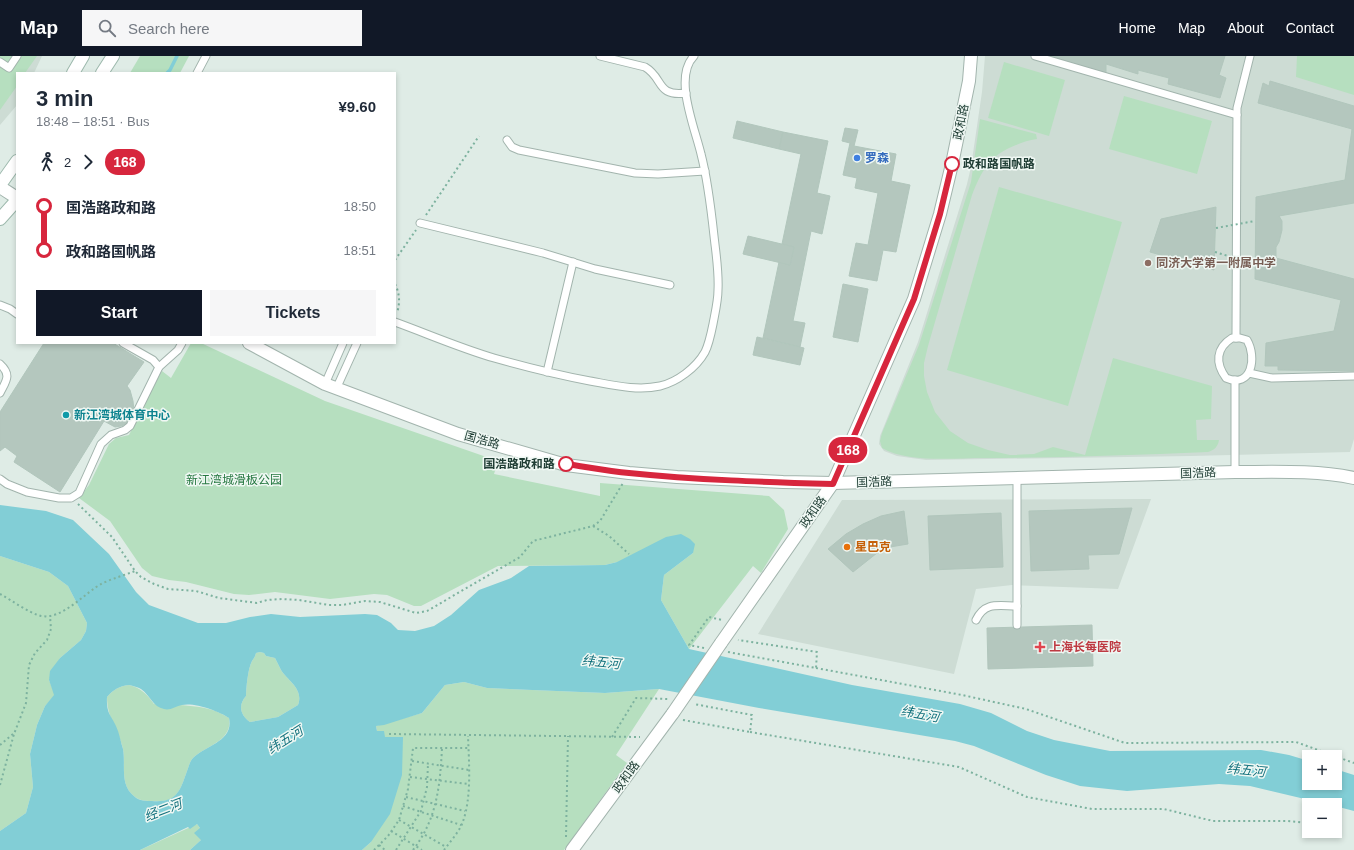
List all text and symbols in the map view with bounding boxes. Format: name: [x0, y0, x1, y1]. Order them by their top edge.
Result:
search box: [82, 10, 362, 46]
text: Map: [20, 17, 58, 38]
icon: search: [96, 17, 118, 39]
text: Search here: [128, 20, 210, 37]
text: Home: [1119, 20, 1156, 36]
text: Map: [1178, 20, 1205, 36]
text: About: [1227, 20, 1264, 36]
text: Contact: [1286, 20, 1334, 36]
text: 3 min: [36, 86, 93, 111]
text: ¥9.60: [338, 98, 376, 115]
street label: 政和路: [951, 103, 971, 141]
text: 18:48 – 18:51 · Bus: [36, 114, 149, 129]
icon: walk: [36, 151, 58, 173]
icon: forward: [77, 151, 99, 173]
place label: 罗森: [865, 151, 889, 165]
marker: 罗森: [852, 153, 862, 163]
text: 168: [113, 154, 137, 170]
text: 2: [64, 155, 71, 170]
marker: 政和路国帆路: [944, 156, 960, 172]
place label: 政和路国帆路: [963, 157, 1035, 171]
text: 国浩路政和路: [66, 199, 156, 216]
text: 18:50: [343, 199, 376, 214]
text: 政和路国帆路: [66, 243, 156, 260]
text: 18:51: [343, 243, 376, 258]
place label: 同济大学第一附属中学: [1156, 256, 1276, 270]
marker: 同济大学第一附属中学: [1143, 258, 1153, 268]
button: Start: [36, 290, 202, 336]
button: Tickets: [210, 290, 376, 336]
place label: 新江湾城体育中心: [74, 408, 170, 422]
marker: 新江湾城体育中心: [61, 410, 71, 420]
street label: 国浩路: [463, 428, 501, 452]
line badge: 168: [825, 437, 871, 463]
text: 168: [836, 442, 860, 458]
marker: 国浩路政和路: [558, 456, 574, 472]
place label: 国浩路政和路: [483, 457, 555, 471]
street label: 国浩路: [1180, 465, 1216, 481]
park label: 新江湾城滑板公园: [186, 473, 282, 487]
street label: 国浩路: [856, 474, 892, 490]
street label: 政和路: [797, 493, 829, 531]
place label: 星巴克: [855, 540, 891, 554]
marker: 星巴克: [842, 542, 852, 552]
place label: 上海长每医院: [1049, 640, 1121, 654]
marker: 上海长每医院: [1034, 641, 1046, 653]
water label: 纬五河: [581, 653, 624, 672]
water label: 纬五河: [899, 703, 943, 725]
water label: 纬五河: [264, 722, 308, 757]
map controls: [1302, 750, 1342, 838]
button: +: [1302, 750, 1342, 790]
street label: 政和路: [610, 758, 642, 796]
water label: 纬五河: [1226, 761, 1269, 780]
water label: 经二河: [142, 795, 187, 824]
button: −: [1302, 798, 1342, 838]

